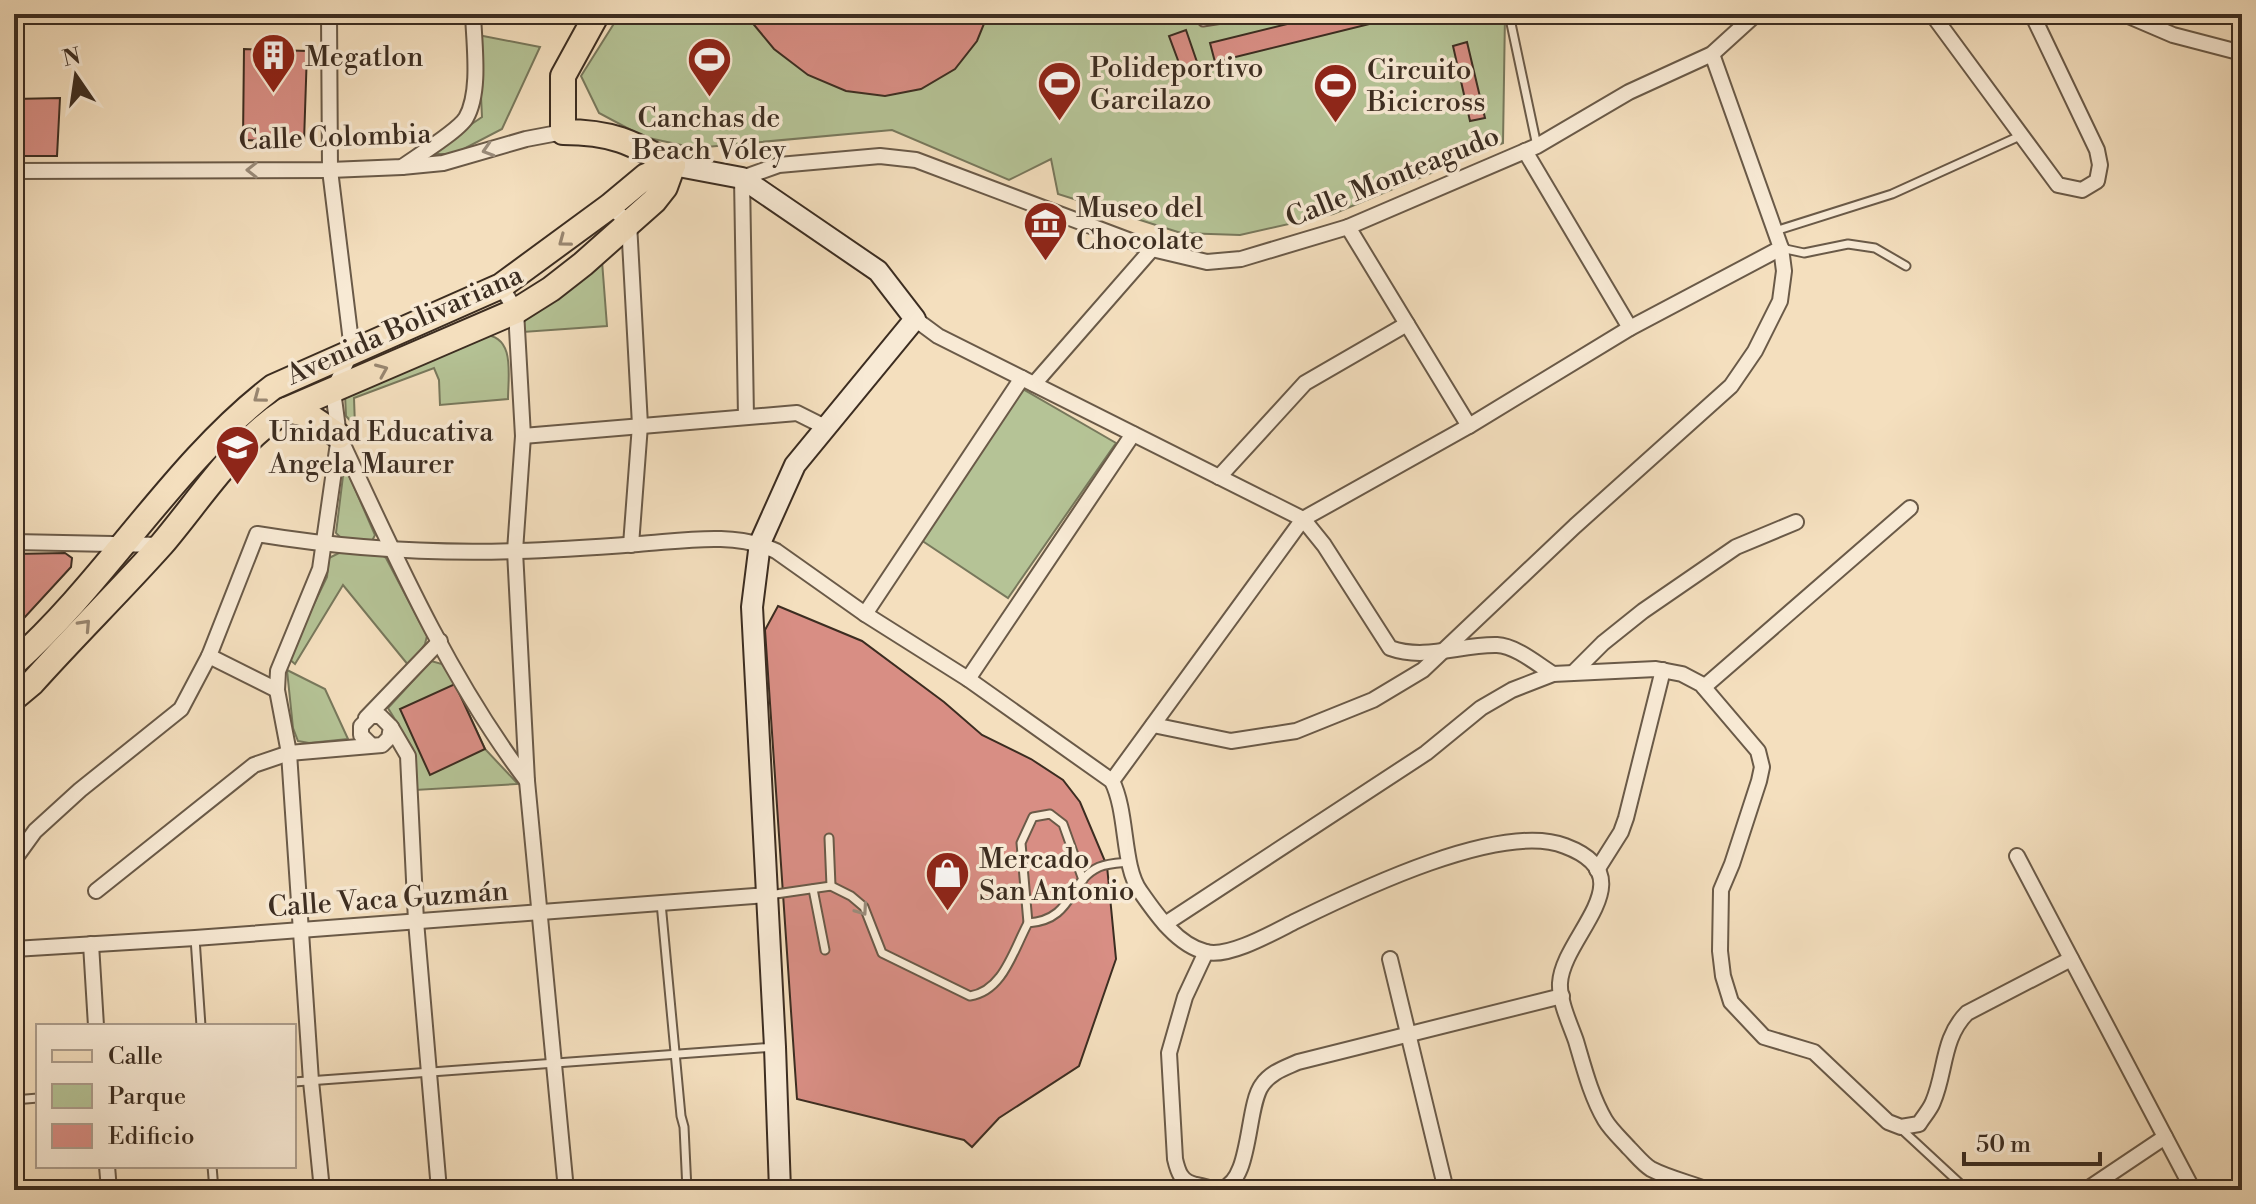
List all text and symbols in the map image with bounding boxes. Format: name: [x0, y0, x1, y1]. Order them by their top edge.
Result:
building icon: Megatlon: [250, 32, 298, 95]
north arrow: [36, 36, 116, 116]
sports icon: Canchas de Beach Vóley: [685, 36, 733, 99]
place label: Megatlon: [305, 40, 424, 75]
text: N: [60, 43, 84, 73]
place label: Polideportivo Garcilazo: [1090, 51, 1264, 118]
place label: Circuito Bicicross: [1366, 53, 1485, 120]
sports icon: Polideportivo Garcilazo: [1035, 59, 1083, 122]
sports icon: Circuito Bicicross: [1312, 61, 1360, 124]
place label: Canchas de Beach Vóley: [631, 101, 786, 168]
street label: Calle Colombia: [238, 117, 433, 158]
street label: Calle Monteagudo: [1281, 119, 1504, 236]
one-way arrow: [481, 141, 495, 157]
one-way arrow: [245, 161, 258, 179]
place label: Museo del Chocolate: [1076, 191, 1204, 258]
museum icon: Museo del Chocolate: [1021, 199, 1069, 262]
one-way arrow: [558, 231, 572, 245]
street label: Avenida Bolivariana: [280, 257, 529, 394]
one-way arrow: [374, 363, 388, 379]
one-way arrow: [253, 388, 268, 402]
place label: Unidad Educativa Angela Maurer: [268, 415, 494, 482]
school or university icon: Unidad Educativa Angela Maurer: [214, 423, 262, 486]
one-way arrow: [75, 620, 90, 634]
place label: Mercado San Antonio: [979, 842, 1135, 909]
shop icon: Mercado San Antonio: [924, 850, 972, 913]
street label: Calle Vaca Guzmán: [267, 874, 510, 925]
one-way arrow: [853, 901, 868, 916]
legend: [36, 1024, 296, 1168]
text: Calle: [108, 1042, 163, 1072]
text: Parque: [108, 1082, 186, 1112]
scale bar: [1964, 1116, 2100, 1166]
text: Edificio: [108, 1122, 194, 1152]
text: 50 m: [1976, 1130, 2031, 1160]

